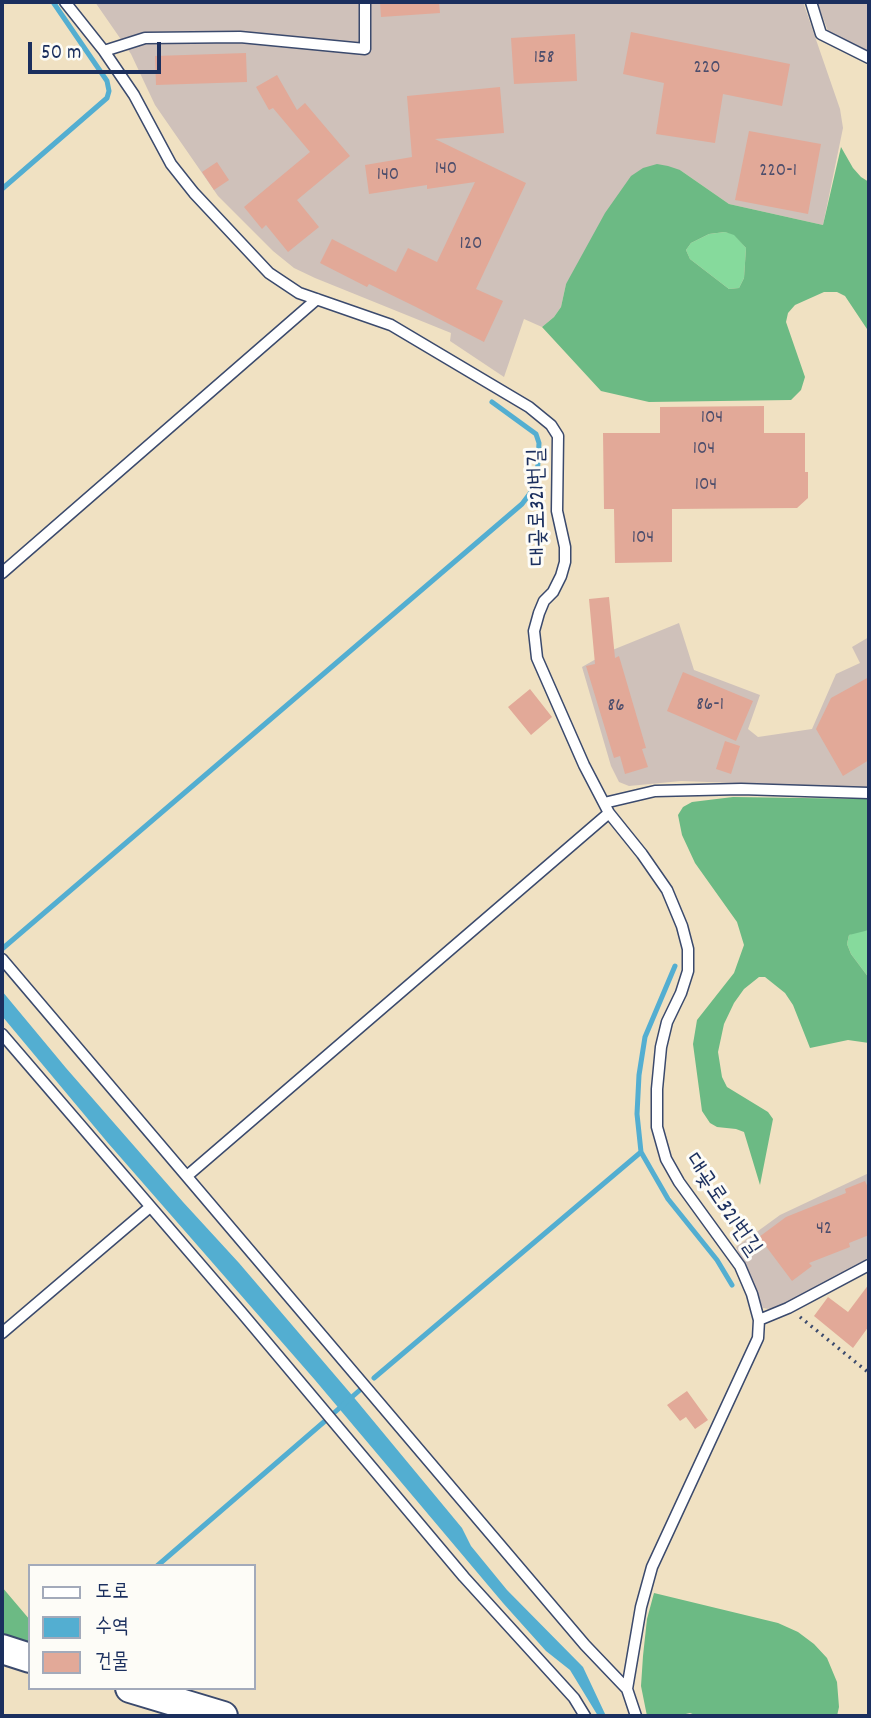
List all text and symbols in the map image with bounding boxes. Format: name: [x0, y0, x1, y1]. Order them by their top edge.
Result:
scale bar: [32, 28, 164, 72]
text: 50 m: [41, 39, 81, 69]
house number: 158: [534, 48, 554, 70]
house number: 220: [694, 58, 720, 80]
house number: 140: [435, 159, 457, 181]
house number: 220-1: [759, 161, 797, 183]
house number: 140: [377, 165, 399, 187]
house number: 120: [460, 234, 482, 256]
house number: 104: [701, 408, 723, 430]
house number: 104: [693, 439, 715, 461]
street label: 대곶로321번길: [525, 448, 555, 566]
house number: 104: [695, 475, 717, 497]
house number: 104: [632, 528, 654, 550]
house number: 86-1: [696, 695, 724, 717]
house number: 86: [608, 696, 624, 718]
street label: 대곶로321번길: [677, 1149, 765, 1263]
house number: 42: [816, 1219, 832, 1241]
legend: [28, 1564, 256, 1690]
text: 도로: [95, 1578, 129, 1608]
text: 수역: [95, 1613, 129, 1643]
text: 건물: [95, 1648, 129, 1678]

